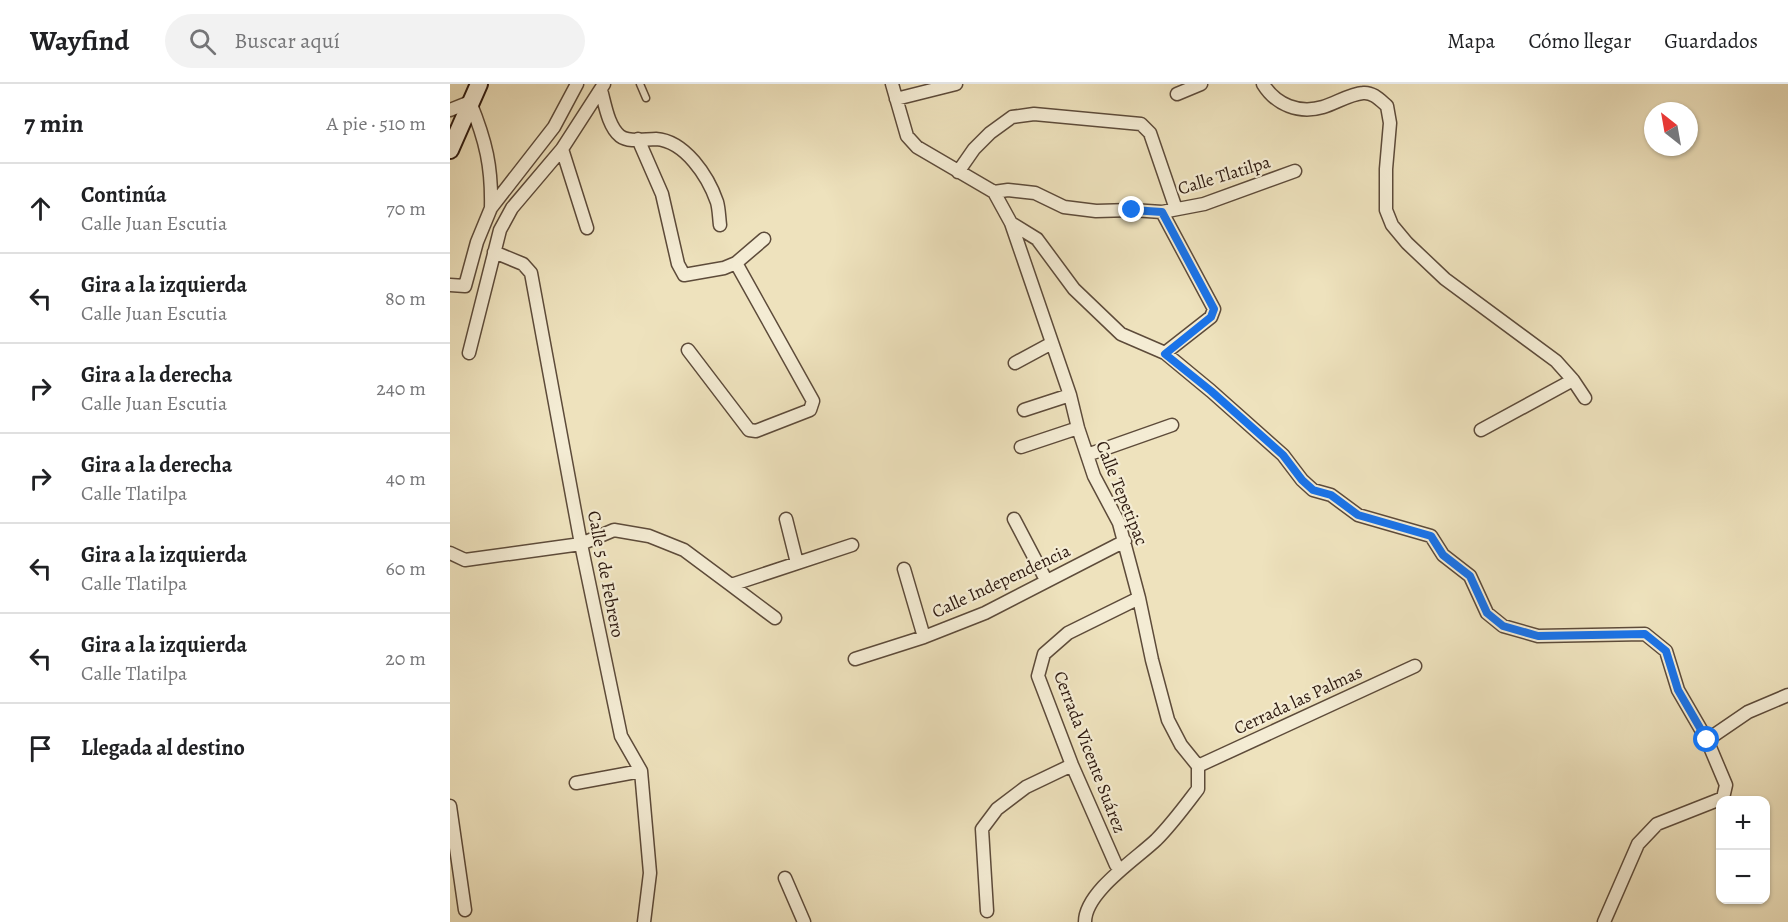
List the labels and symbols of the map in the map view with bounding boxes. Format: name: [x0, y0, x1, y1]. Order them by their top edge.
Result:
north arrow: [1644, 102, 1698, 156]
street label: Calle Tlatilpa: [1175, 149, 1274, 200]
route end: [1118, 196, 1144, 222]
street label: Calle Tepetipac: [1090, 437, 1154, 549]
street label: Calle 5 de Febrero: [582, 509, 630, 640]
street label: Calle Independencia: [928, 538, 1075, 624]
street label: Cerrada las Palmas: [1230, 660, 1366, 740]
street label: Cerrada Vicente Suárez: [1048, 668, 1132, 836]
route start: [1693, 726, 1719, 752]

